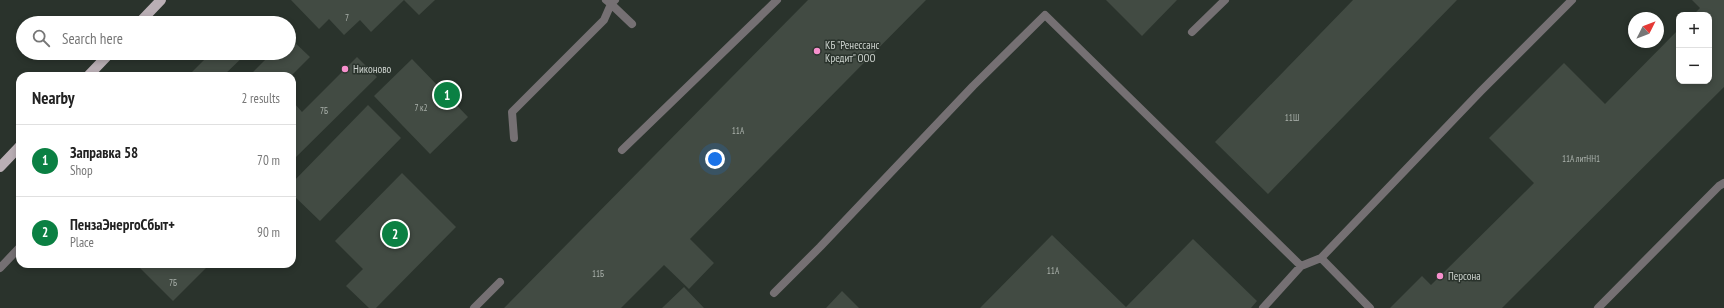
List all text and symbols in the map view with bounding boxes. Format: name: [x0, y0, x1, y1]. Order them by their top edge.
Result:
house number: 7: [345, 12, 349, 23]
north arrow: [1628, 12, 1664, 48]
map controls: [1676, 12, 1712, 84]
button: +: [1676, 12, 1712, 48]
search box: [16, 16, 296, 60]
icon: search: [30, 27, 52, 49]
text: Search here: [62, 29, 123, 48]
place label: КБ "Ренессанс Кредит" ООО: [825, 38, 879, 65]
marker: КБ "Ренессанс Кредит" ООО: [812, 46, 822, 56]
button: −: [1676, 48, 1712, 84]
place label: Никоново: [353, 62, 392, 76]
marker: Никоново: [340, 64, 350, 74]
pin: 1: [434, 80, 460, 110]
text: Nearby: [32, 87, 75, 109]
text: 2 results: [241, 90, 280, 107]
house number: 7 к2: [414, 102, 428, 113]
house number: 7Б: [320, 105, 328, 116]
house number: 11Ш: [1285, 112, 1299, 123]
house number: 11А: [732, 125, 745, 136]
text: Заправка 58: [70, 143, 138, 162]
your location: [705, 149, 725, 169]
text: 1: [42, 152, 48, 169]
text: 70 m: [257, 152, 280, 169]
house number: 11А литНН1: [1562, 153, 1600, 164]
text: Shop: [70, 162, 93, 179]
text: ПензаЭнергоСбыт+: [70, 215, 175, 234]
pin: 2: [382, 219, 408, 249]
text: 2: [42, 224, 48, 241]
text: 90 m: [257, 224, 280, 241]
text: Place: [70, 234, 94, 251]
house number: 11А: [1047, 265, 1060, 276]
house number: 11Б: [592, 268, 604, 279]
place label: Персона: [1448, 269, 1481, 283]
marker: Персона: [1435, 271, 1445, 281]
house number: 7Б: [169, 277, 177, 288]

